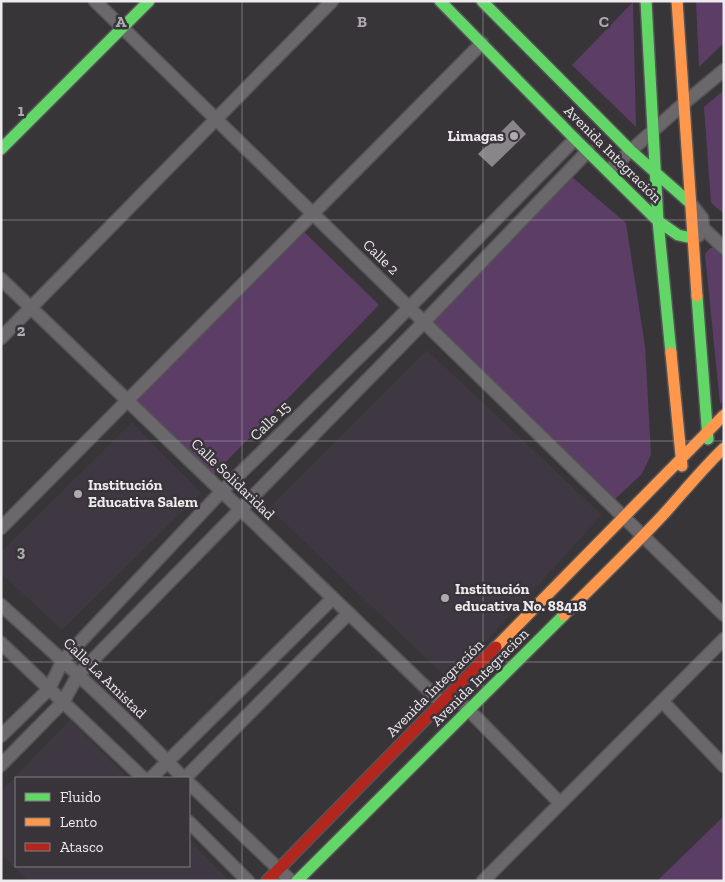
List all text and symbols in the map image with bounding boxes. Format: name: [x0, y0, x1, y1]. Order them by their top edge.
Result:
text: A: [116, 12, 127, 31]
text: B: [357, 12, 367, 31]
text: C: [599, 12, 609, 31]
text: 1: [18, 101, 25, 120]
street label: Avenida Integración: [561, 102, 666, 207]
place label: Limagas: [447, 127, 504, 145]
marker: Limagas: [508, 130, 520, 142]
street label: Calle 2: [359, 236, 403, 279]
text: 2: [17, 321, 26, 340]
street label: Calle 15: [246, 397, 294, 444]
street label: Calle Solidaridad: [188, 435, 279, 524]
place label: Institución Educativa Salem: [88, 476, 198, 511]
marker: Institución Educativa Salem: [72, 488, 84, 500]
text: 3: [17, 542, 26, 561]
place label: Institución educativa No. 88418: [455, 580, 587, 615]
marker: Institución educativa No. 88418: [439, 592, 451, 604]
street label: Avenida Integracion: [428, 624, 533, 729]
street label: Calle La Amistad: [60, 634, 151, 723]
street label: Avenida Integración: [383, 635, 488, 740]
legend: [15, 777, 190, 867]
text: Fluido: [60, 788, 101, 806]
text: Lento: [60, 813, 97, 831]
text: Atasco: [60, 838, 104, 856]

